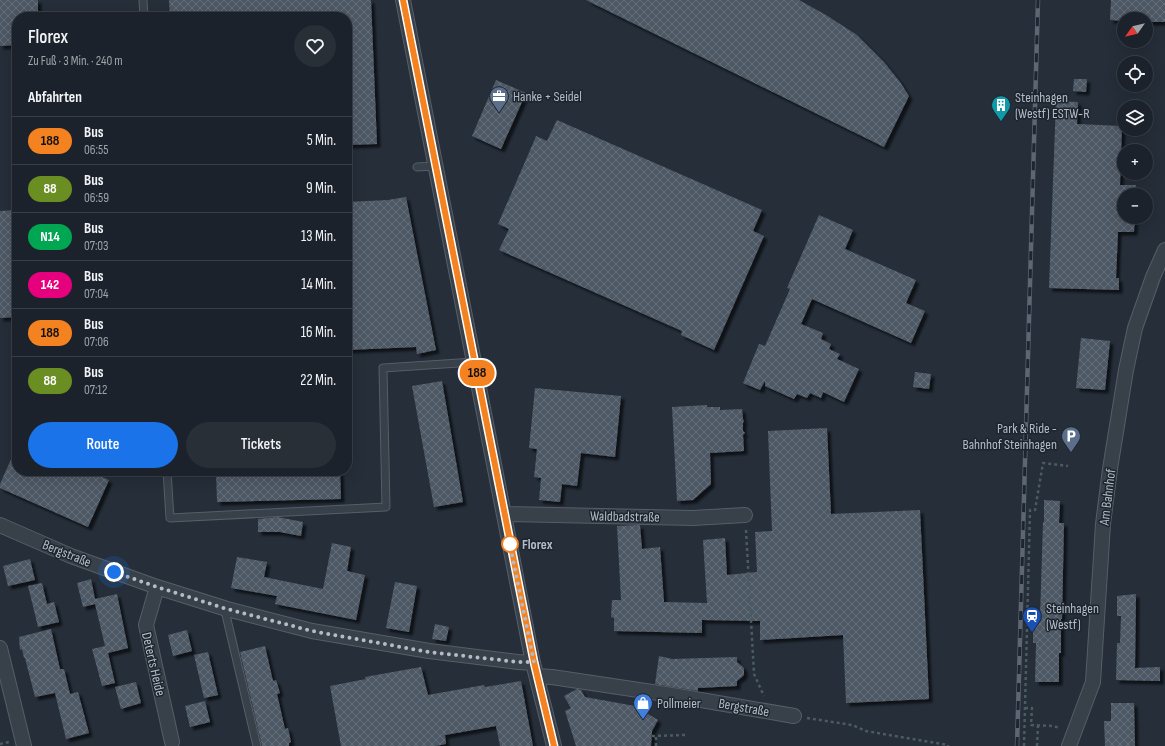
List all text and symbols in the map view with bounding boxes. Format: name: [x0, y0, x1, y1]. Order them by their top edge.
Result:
north arrow: [1117, 12, 1153, 48]
map controls: [1117, 12, 1153, 224]
button: heart: [294, 25, 336, 67]
text: Florex: [28, 26, 68, 49]
text: Zu Fuß · 3 Min. · 240 m: [28, 53, 123, 69]
button: locate: [1117, 56, 1153, 92]
office icon: Hanke + Seidel: [488, 85, 510, 113]
text: Abfahrten: [28, 88, 82, 107]
place label: Hanke + Seidel: [513, 88, 582, 105]
place label: Steinhagen (Westf) ESTW-R: [1015, 89, 1090, 122]
building icon: Steinhagen (Westf) ESTW-R: [990, 94, 1012, 122]
button: layers: [1117, 100, 1153, 136]
text: Bus: [84, 123, 103, 142]
text: 5 Min.: [307, 131, 336, 150]
text: 188: [41, 132, 59, 149]
text: 06:55: [84, 142, 108, 158]
button: +: [1117, 144, 1153, 180]
text: Bus: [84, 171, 103, 190]
text: 9 Min.: [306, 179, 336, 198]
text: 88: [43, 180, 57, 197]
button: −: [1117, 188, 1153, 224]
text: 06:59: [84, 190, 109, 206]
text: Bus: [84, 219, 103, 238]
text: 13 Min.: [301, 227, 336, 246]
text: N14: [40, 228, 60, 245]
text: 07:03: [84, 238, 109, 254]
text: Bus: [84, 267, 103, 286]
text: 14 Min.: [301, 275, 336, 294]
text: 142: [41, 276, 59, 293]
text: 07:04: [84, 286, 109, 302]
text: Bus: [84, 315, 103, 334]
text: 16 Min.: [301, 323, 336, 342]
text: 188: [41, 324, 59, 341]
text: 07:06: [84, 334, 109, 350]
line badge: 188: [454, 360, 500, 386]
text: Bus: [84, 363, 103, 382]
text: 188: [468, 364, 486, 381]
text: 22 Min.: [300, 371, 336, 390]
text: 88: [43, 372, 57, 389]
text: 07:12: [84, 382, 107, 398]
place label: Park & Ride - Bahnhof Steinhagen: [962, 420, 1057, 453]
button: Route: [28, 422, 178, 468]
button: Tickets: [186, 422, 336, 468]
parking icon: Park & Ride - Bahnhof Steinhagen: [1060, 425, 1082, 453]
street label: Am Bahnhof: [1095, 467, 1120, 527]
street label: Waldbadstraße: [590, 507, 660, 526]
marker: Florex: [501, 535, 519, 553]
street label: Bergstraße: [40, 536, 94, 571]
place label: Florex: [522, 536, 553, 553]
your location: [104, 562, 124, 582]
place label: Steinhagen (Westf): [1046, 600, 1099, 633]
station icon: Steinhagen (Westf): [1021, 605, 1043, 633]
street label: Deterts Heide: [138, 631, 169, 698]
shop icon: Pollmeier: [632, 692, 654, 720]
place label: Pollmeier: [657, 695, 701, 712]
street label: Bergstraße: [717, 695, 771, 720]

